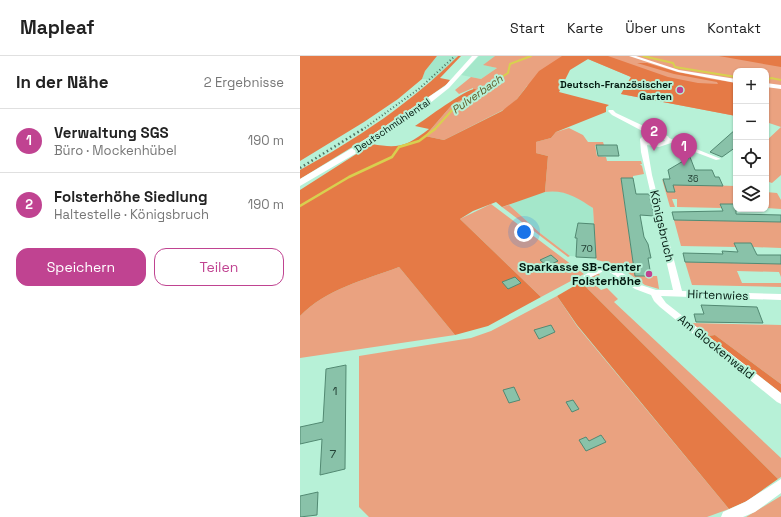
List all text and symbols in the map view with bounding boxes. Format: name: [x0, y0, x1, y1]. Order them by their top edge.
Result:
text: Mapleaf: [20, 15, 94, 40]
text: Start: [510, 19, 545, 37]
text: Karte: [567, 19, 603, 37]
text: Über uns: [625, 19, 685, 37]
text: Kontakt: [707, 19, 761, 37]
map controls: [733, 68, 769, 212]
button: +: [733, 68, 769, 104]
text: In der Nähe: [16, 71, 108, 93]
water label: Pulverbach: [449, 71, 505, 117]
text: 2 Ergebnisse: [204, 74, 284, 91]
place label: Deutsch-Französischer Garten: [560, 78, 672, 103]
marker: Deutsch-Französischer Garten: [675, 85, 685, 95]
street label: Deutschmühlental: [352, 95, 433, 156]
button: −: [733, 104, 769, 140]
pin: 2: [641, 118, 667, 151]
text: Verwaltung SGS: [54, 123, 169, 142]
text: 1: [26, 132, 32, 149]
text: 190 m: [248, 132, 284, 149]
pin: 1: [671, 133, 697, 166]
button: locate: [733, 140, 769, 176]
text: Büro · Mockenhübel: [54, 142, 177, 159]
house number: 36: [688, 173, 699, 185]
button: layers: [733, 176, 769, 212]
text: Folsterhöhe Siedlung: [54, 187, 207, 206]
street label: Königsbruch: [646, 189, 678, 263]
text: 2: [25, 196, 33, 213]
text: 190 m: [248, 196, 284, 213]
text: Haltestelle · Königsbruch: [54, 206, 209, 223]
your location: [514, 222, 534, 242]
house number: 70: [581, 242, 593, 255]
button: Speichern: [16, 248, 146, 286]
button: Teilen: [154, 248, 284, 286]
place label: Sparkasse SB-Center Folsterhöhe: [519, 259, 641, 289]
marker: Sparkasse SB-Center Folsterhöhe: [644, 269, 654, 279]
street label: Hirtenwies: [687, 286, 749, 304]
street label: Am Glockenwald: [674, 311, 758, 383]
house number: 1: [332, 383, 338, 399]
house number: 7: [330, 446, 337, 462]

